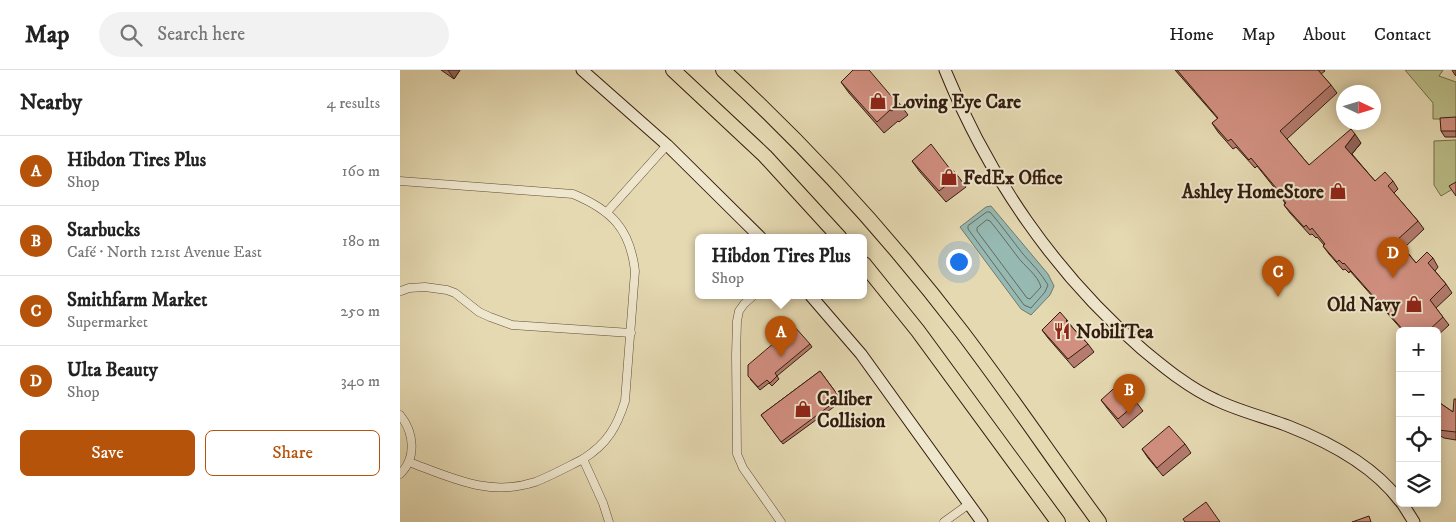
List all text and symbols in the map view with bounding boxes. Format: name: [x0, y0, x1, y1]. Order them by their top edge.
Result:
search box: [99, 12, 449, 57]
text: Map: [25, 20, 69, 50]
icon: search: [117, 21, 145, 49]
text: Search here: [157, 23, 245, 46]
text: Home: [1169, 24, 1214, 46]
text: Map: [1242, 24, 1275, 46]
text: About: [1303, 24, 1346, 46]
text: Contact: [1374, 24, 1431, 46]
north arrow: [1336, 85, 1381, 130]
text: Nearby: [20, 90, 82, 116]
shop icon: Loving Eye Care: [868, 91, 888, 111]
place label: Loving Eye Care: [892, 91, 1021, 114]
text: 4 results: [327, 93, 380, 113]
text: Hibdon Tires Plus: [67, 149, 206, 172]
text: A: [31, 161, 41, 181]
text: 160 m: [342, 161, 380, 181]
shop icon: FedEx Office: [939, 167, 959, 187]
place label: FedEx Office: [963, 167, 1063, 190]
text: Shop: [67, 172, 100, 192]
place label: Ashley HomeStore: [1181, 181, 1324, 204]
shop icon: Ashley HomeStore: [1328, 181, 1348, 201]
text: Starbucks: [67, 219, 140, 242]
text: B: [31, 231, 41, 251]
text: 180 m: [342, 231, 380, 251]
popup: [695, 234, 867, 299]
pin: D: [1377, 237, 1409, 278]
text: Café · North 121st Avenue East: [67, 242, 262, 262]
text: Hibdon Tires Plus: [711, 245, 851, 268]
your location: [946, 249, 972, 275]
pin: C: [1262, 256, 1294, 297]
text: Shop: [711, 268, 744, 288]
text: Smithfarm Market: [67, 289, 207, 312]
place label: Old Navy: [1327, 294, 1401, 317]
shop icon: Old Navy: [1404, 294, 1424, 314]
text: C: [31, 301, 41, 321]
text: 250 m: [340, 301, 380, 321]
text: Supermarket: [67, 312, 148, 332]
pin: A: [765, 316, 797, 357]
restaurant icon: NobiliTea: [1052, 321, 1072, 341]
place label: NobiliTea: [1076, 321, 1154, 344]
map controls: [1396, 327, 1441, 507]
button: +: [1396, 327, 1441, 372]
text: Ulta Beauty: [67, 359, 158, 382]
text: D: [30, 371, 42, 391]
text: 340 m: [341, 371, 380, 391]
button: −: [1396, 372, 1441, 417]
pin: B: [1113, 374, 1145, 415]
text: Shop: [67, 382, 100, 402]
place label: Caliber Collision: [817, 388, 887, 433]
shop icon: Caliber Collision: [793, 399, 813, 419]
button: locate: [1396, 417, 1441, 462]
button: Save: [20, 430, 195, 476]
button: Share: [205, 430, 380, 476]
button: layers: [1396, 462, 1441, 507]

